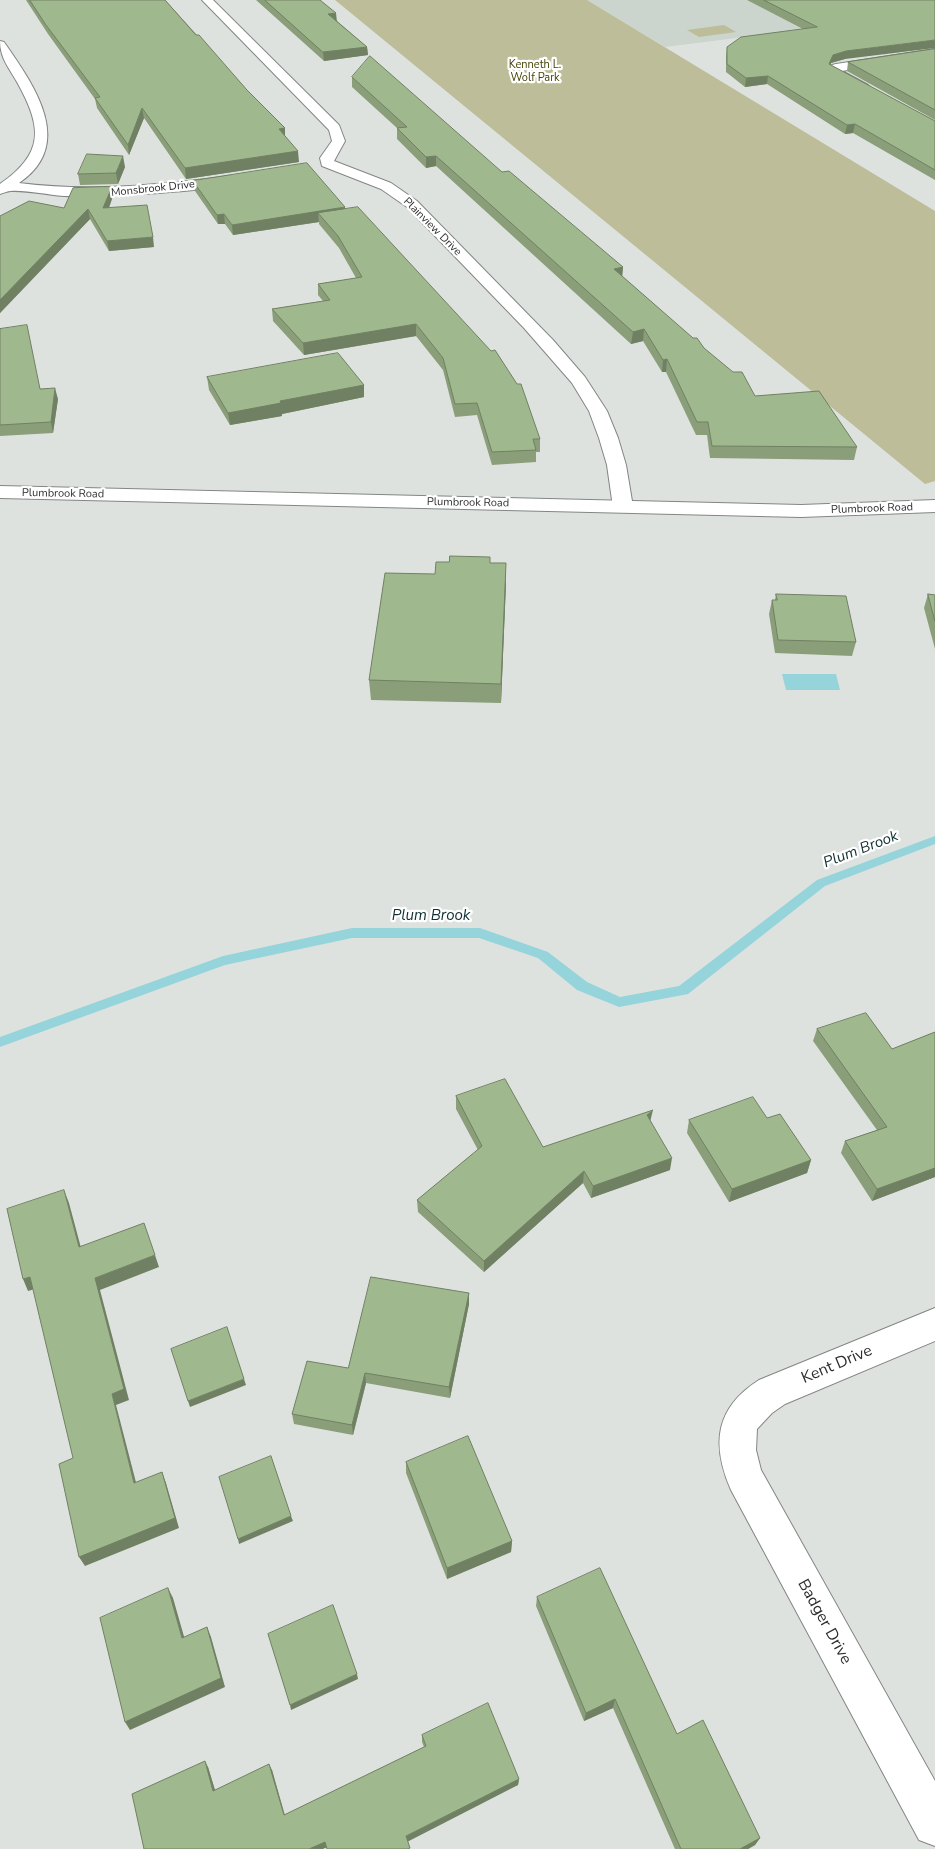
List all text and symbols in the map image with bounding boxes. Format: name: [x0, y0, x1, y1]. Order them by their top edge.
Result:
park label: Kenneth L. Wolf Park: [509, 58, 561, 84]
street label: Monsbrook Drive: [111, 178, 195, 200]
street label: Plainview Drive: [400, 195, 464, 259]
street label: Plumbrook Road: [22, 487, 104, 501]
street label: Plumbrook Road: [427, 496, 509, 510]
street label: Plumbrook Road: [831, 501, 913, 517]
water label: Plum Brook: [821, 828, 901, 872]
water label: Plum Brook: [392, 907, 470, 925]
street label: Kent Drive: [799, 1341, 875, 1389]
street label: Badger Drive: [793, 1576, 855, 1668]

